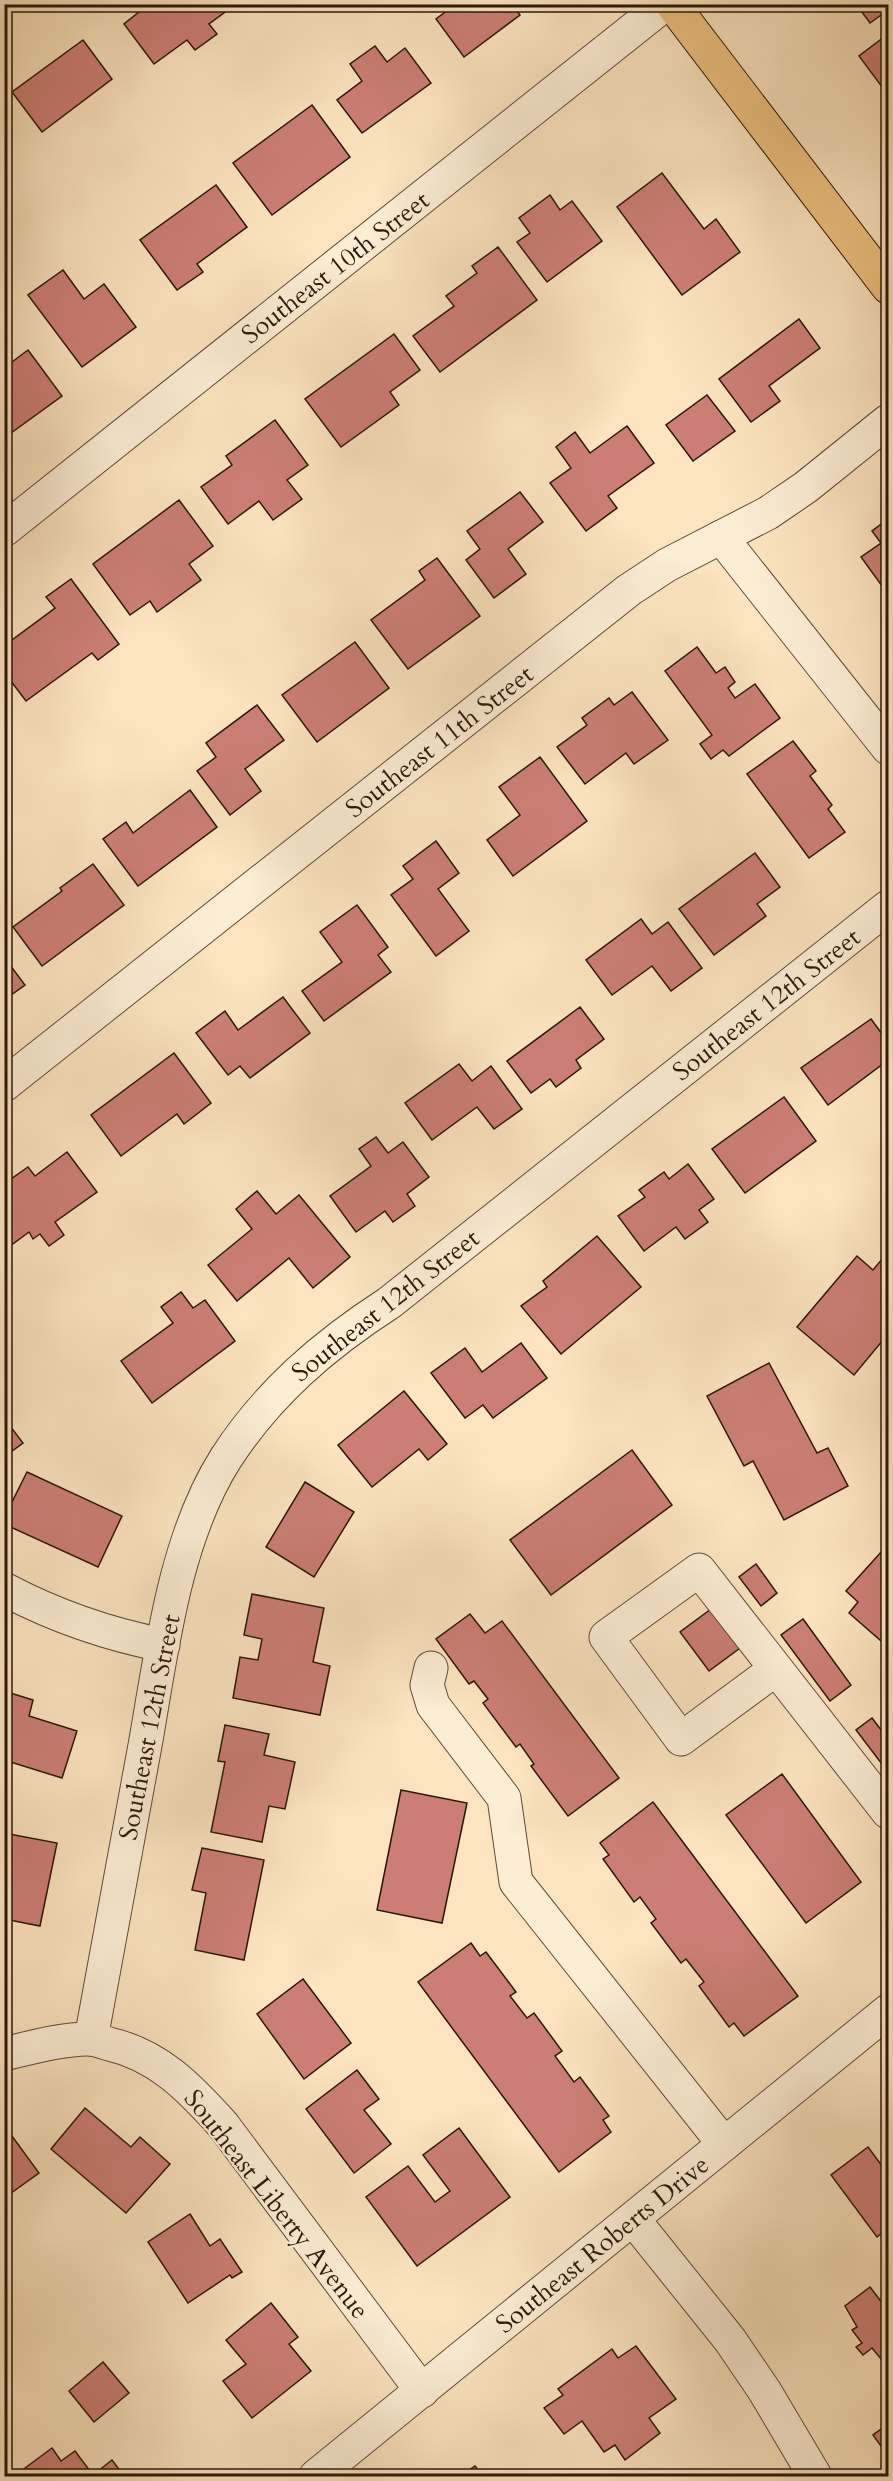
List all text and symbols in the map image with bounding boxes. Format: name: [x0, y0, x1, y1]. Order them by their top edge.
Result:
street label: Southeast 10th Street: [234, 183, 436, 352]
street label: Southeast 11th Street: [338, 657, 540, 826]
street label: Southeast 12th Street: [665, 920, 867, 1089]
street label: Southeast 12th Street: [284, 1221, 486, 1390]
street label: Southeast 12th Street: [110, 1611, 189, 1843]
street label: Southeast Liberty Avenue: [176, 2082, 377, 2326]
street label: Southeast Roberts Drive: [488, 2147, 716, 2341]

